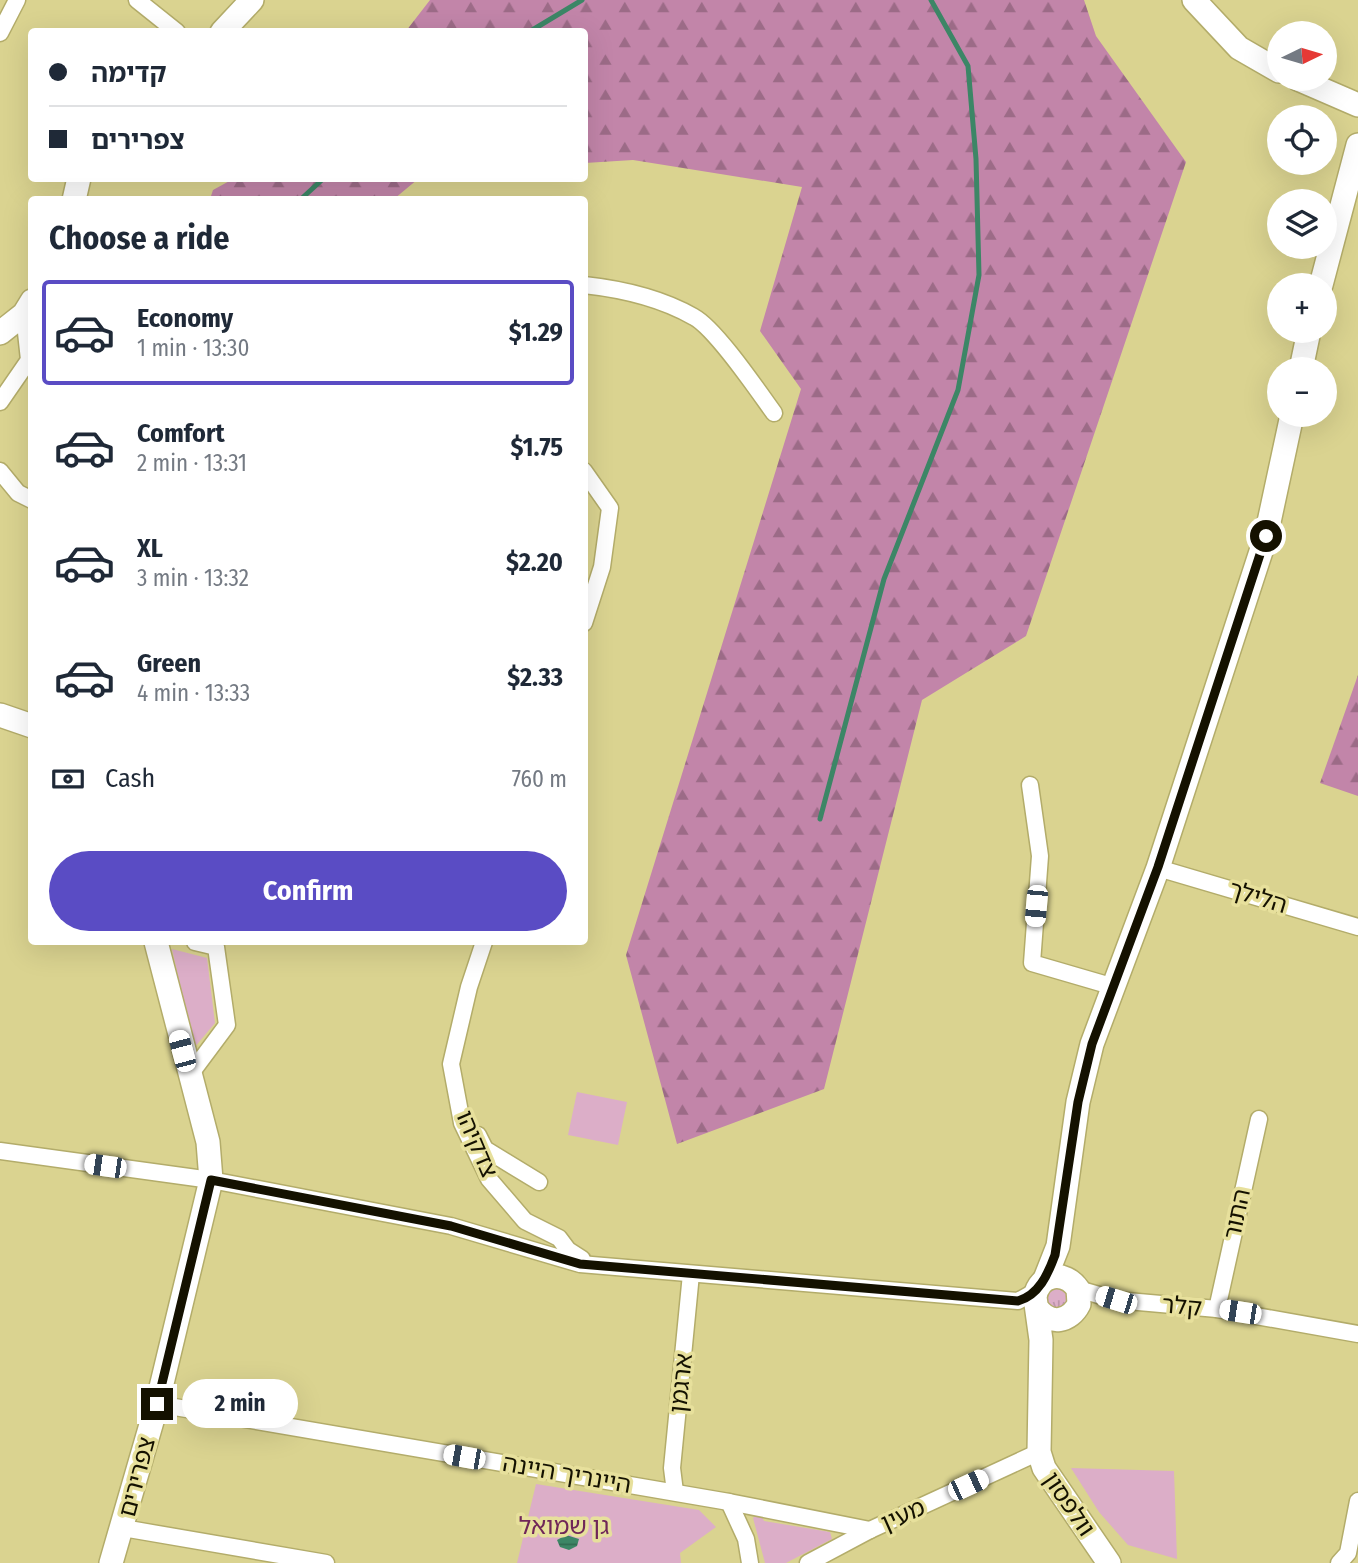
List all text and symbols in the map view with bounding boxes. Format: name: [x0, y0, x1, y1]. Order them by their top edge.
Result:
north arrow: [1267, 21, 1337, 91]
map controls: [1267, 21, 1337, 427]
text: קדימה: [91, 58, 166, 89]
button: locate: [1267, 105, 1337, 175]
text: צפרירים: [91, 125, 185, 156]
button: layers: [1267, 189, 1337, 259]
text: Choose a ride: [49, 219, 230, 257]
button: +: [1267, 273, 1337, 343]
icon: car: [53, 301, 116, 364]
text: Economy: [137, 303, 233, 334]
text: $1.29: [509, 317, 563, 348]
text: 1 min · 13:30: [137, 334, 249, 362]
button: −: [1267, 357, 1337, 427]
icon: car: [53, 416, 116, 479]
text: Comfort: [137, 418, 225, 449]
text: $1.75: [510, 432, 563, 463]
text: 2 min · 13:31: [137, 449, 247, 477]
route start: [1250, 520, 1282, 552]
icon: car: [53, 531, 116, 594]
text: XL: [137, 533, 163, 564]
text: $2.20: [506, 547, 563, 578]
text: 3 min · 13:32: [137, 564, 249, 592]
icon: car: [53, 646, 116, 709]
text: Green: [137, 648, 201, 679]
text: $2.33: [507, 662, 563, 693]
text: 4 min · 13:33: [137, 679, 250, 707]
icon: cash: [49, 760, 87, 798]
text: Cash: [105, 763, 155, 794]
text: 760 m: [512, 765, 567, 793]
button: Confirm: [49, 851, 567, 931]
street label: הלילך: [1225, 875, 1291, 919]
car: [1024, 884, 1049, 928]
car: [167, 1028, 198, 1074]
street label: צדקיהו: [450, 1106, 504, 1182]
car: [83, 1153, 128, 1179]
street label: התור: [1218, 1186, 1256, 1242]
car: [1093, 1284, 1140, 1316]
street label: קלר: [1161, 1290, 1203, 1322]
car: [1218, 1298, 1263, 1326]
street label: ארגמן: [664, 1352, 698, 1414]
callout: 2 min: [182, 1380, 297, 1428]
route end: [141, 1388, 173, 1420]
text: 2 min: [215, 1389, 266, 1417]
street label: צפרירים: [113, 1434, 161, 1520]
car: [442, 1443, 487, 1471]
street label: היינריך היינה: [501, 1449, 633, 1499]
car: [945, 1467, 992, 1503]
street label: וולפסון: [1037, 1467, 1101, 1541]
street label: מעין: [877, 1493, 929, 1537]
park label: גן שמואל: [519, 1512, 609, 1540]

